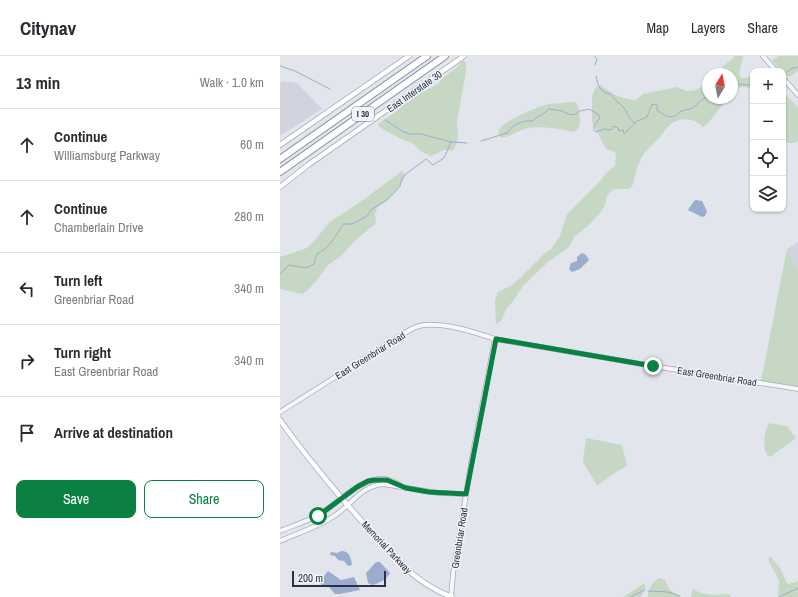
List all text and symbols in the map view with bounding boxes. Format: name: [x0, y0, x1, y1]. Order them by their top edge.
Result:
text: Citynav: [20, 15, 76, 41]
text: Map: [647, 19, 669, 37]
text: Layers: [691, 19, 725, 37]
text: Share: [747, 19, 778, 37]
street label: East Interstate 30: [384, 67, 445, 115]
north arrow: [702, 68, 738, 104]
map controls: [750, 68, 786, 212]
button: +: [750, 68, 786, 104]
text: 13 min: [16, 71, 60, 94]
text: Walk · 1.0 km: [200, 74, 264, 91]
button: −: [750, 104, 786, 140]
road number: I 30: [352, 107, 374, 121]
text: Continue: [54, 126, 107, 147]
icon: ahead: [16, 134, 38, 156]
text: 60 m: [240, 136, 264, 153]
button: locate: [750, 140, 786, 176]
text: Williamsburg Parkway: [54, 147, 160, 164]
button: layers: [750, 176, 786, 212]
text: Continue: [54, 198, 107, 219]
icon: ahead: [16, 206, 38, 228]
text: 280 m: [234, 208, 264, 225]
text: Chamberlain Drive: [54, 219, 143, 236]
text: Turn left: [54, 270, 102, 291]
icon: left: [16, 278, 38, 300]
text: 340 m: [234, 280, 264, 297]
text: Greenbriar Road: [54, 291, 134, 308]
street label: East Greenbriar Road: [333, 329, 408, 382]
text: Turn right: [54, 342, 111, 363]
icon: right: [16, 350, 38, 372]
text: 340 m: [234, 352, 264, 369]
route end: [644, 357, 662, 375]
text: East Greenbriar Road: [54, 363, 158, 380]
street label: East Greenbriar Road: [676, 364, 758, 389]
icon: arrive: [16, 422, 38, 444]
text: Arrive at destination: [54, 422, 173, 443]
button: Save: [16, 480, 136, 518]
button: Share: [144, 480, 264, 518]
route start: [309, 507, 327, 525]
street label: Greenbriar Road: [448, 507, 471, 569]
street label: Memorial Parkway: [359, 518, 415, 577]
scale bar: [292, 569, 386, 588]
text: 200 m: [298, 571, 323, 585]

